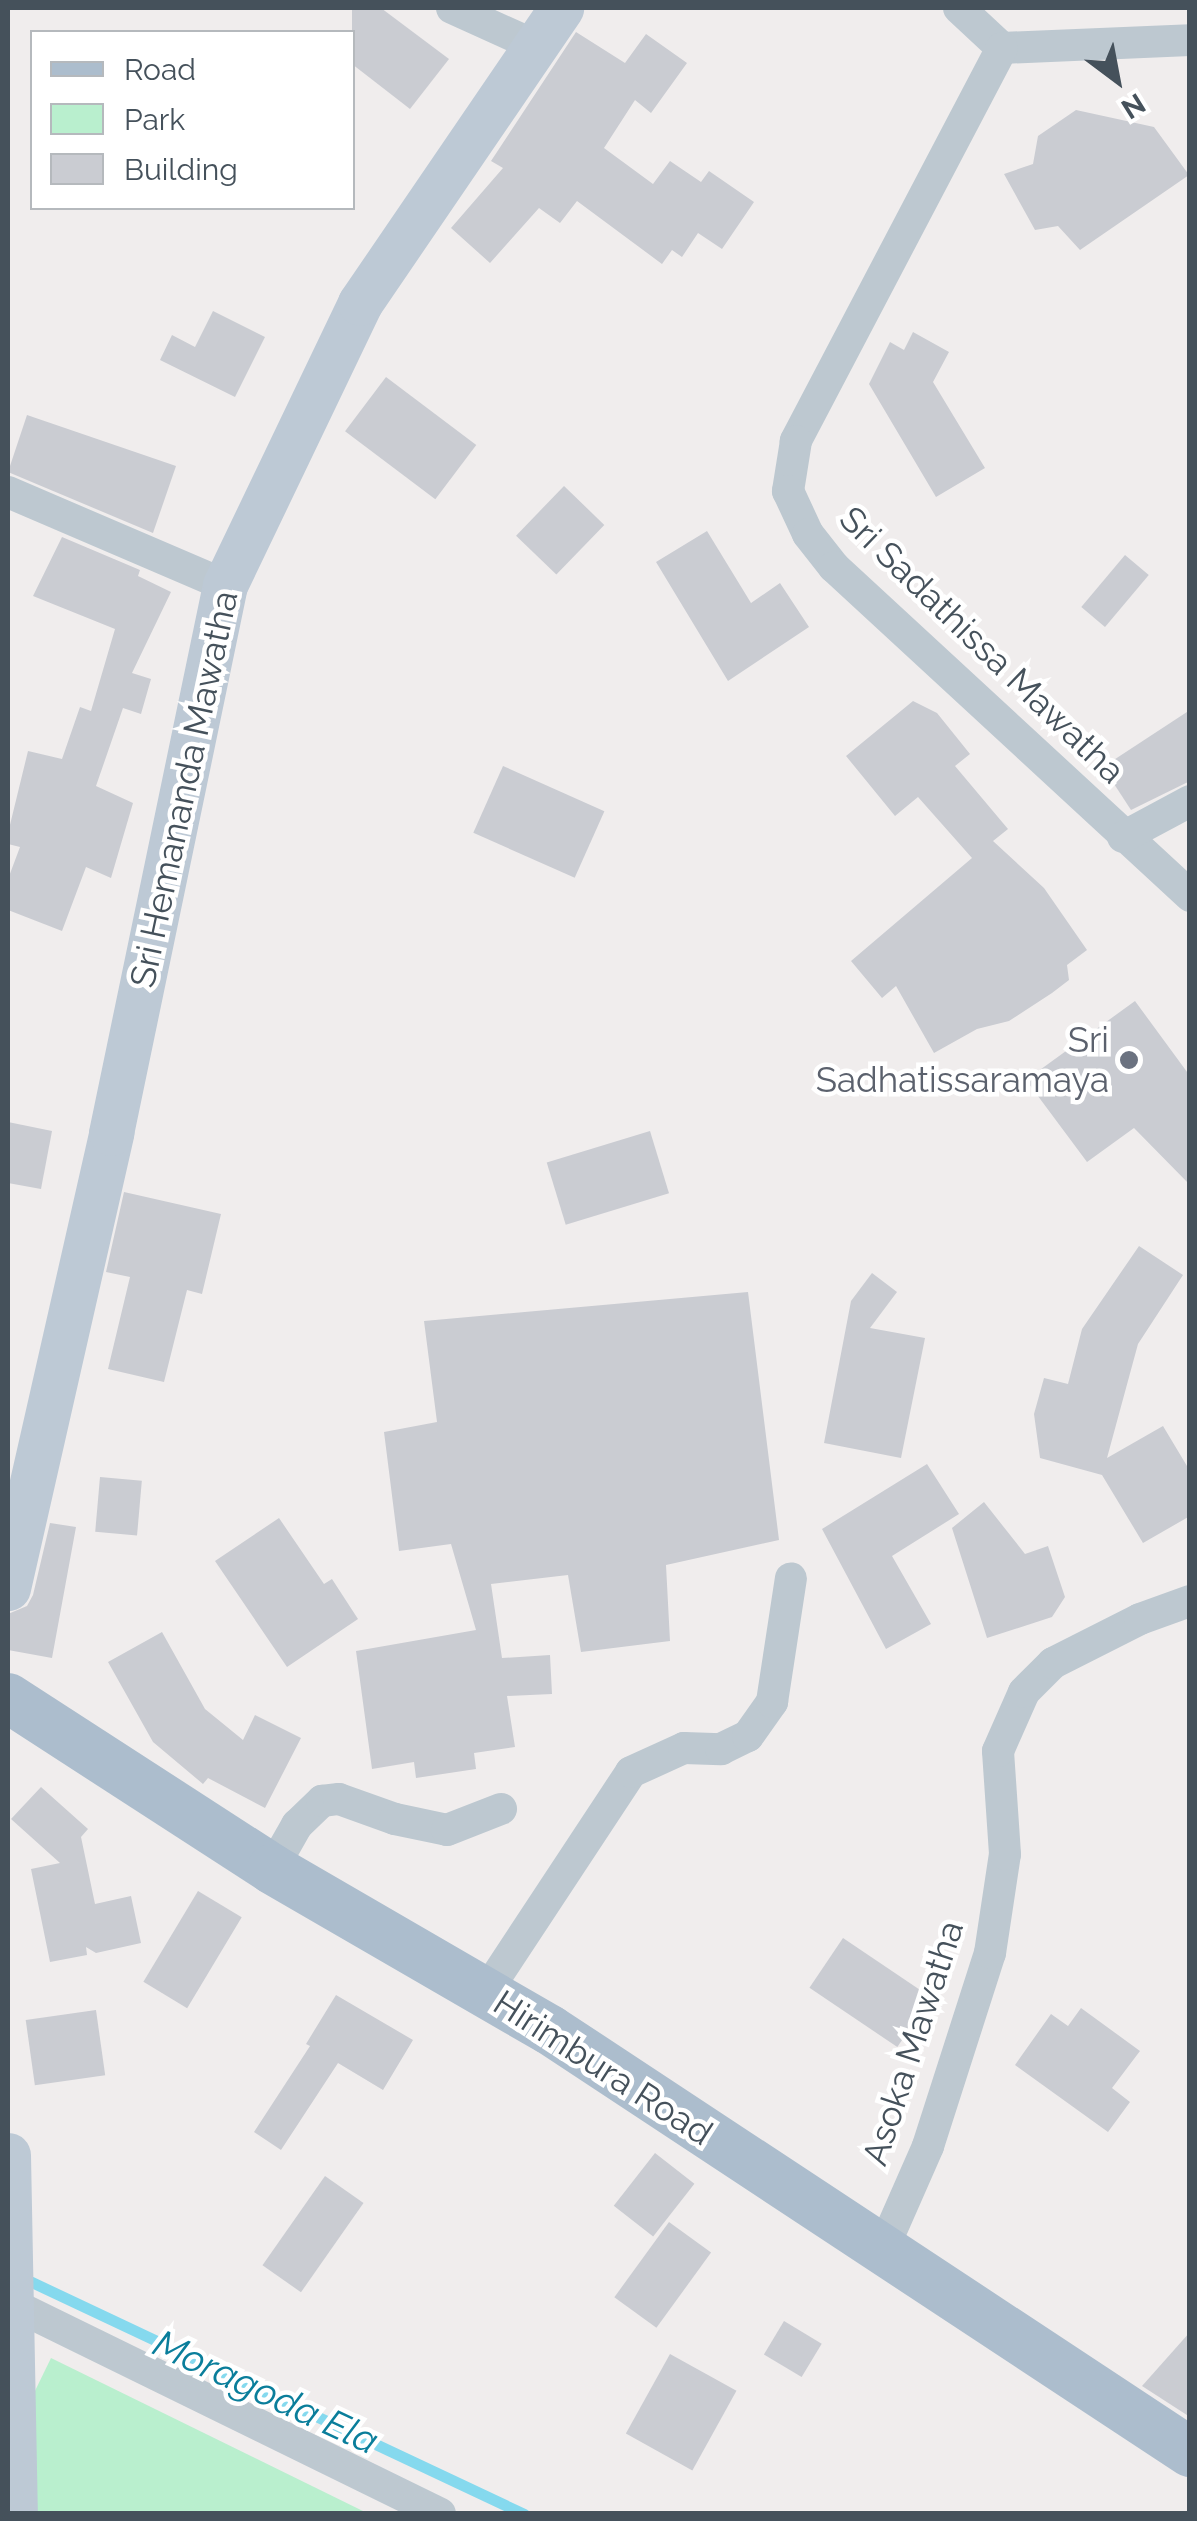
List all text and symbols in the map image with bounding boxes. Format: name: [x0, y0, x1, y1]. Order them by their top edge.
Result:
legend: [30, 30, 355, 210]
north arrow: [1067, 30, 1167, 130]
text: Road: [124, 52, 196, 87]
text: N: [1115, 86, 1151, 126]
text: Park: [124, 102, 185, 137]
text: Building: [124, 152, 238, 187]
street label: Sri Sadathissa Mawatha: [831, 498, 1133, 792]
street label: Sri Hemananda Mawatha: [121, 587, 247, 991]
place label: Sri Sadhatissaramaya: [816, 1019, 1109, 1101]
marker: Sri Sadhatissaramaya: [1118, 1049, 1140, 1071]
street label: Asoka Mawatha: [854, 1915, 972, 2171]
street label: Hirimbura Road: [486, 1982, 720, 2154]
water label: Moragoda Ela: [146, 2320, 386, 2464]

